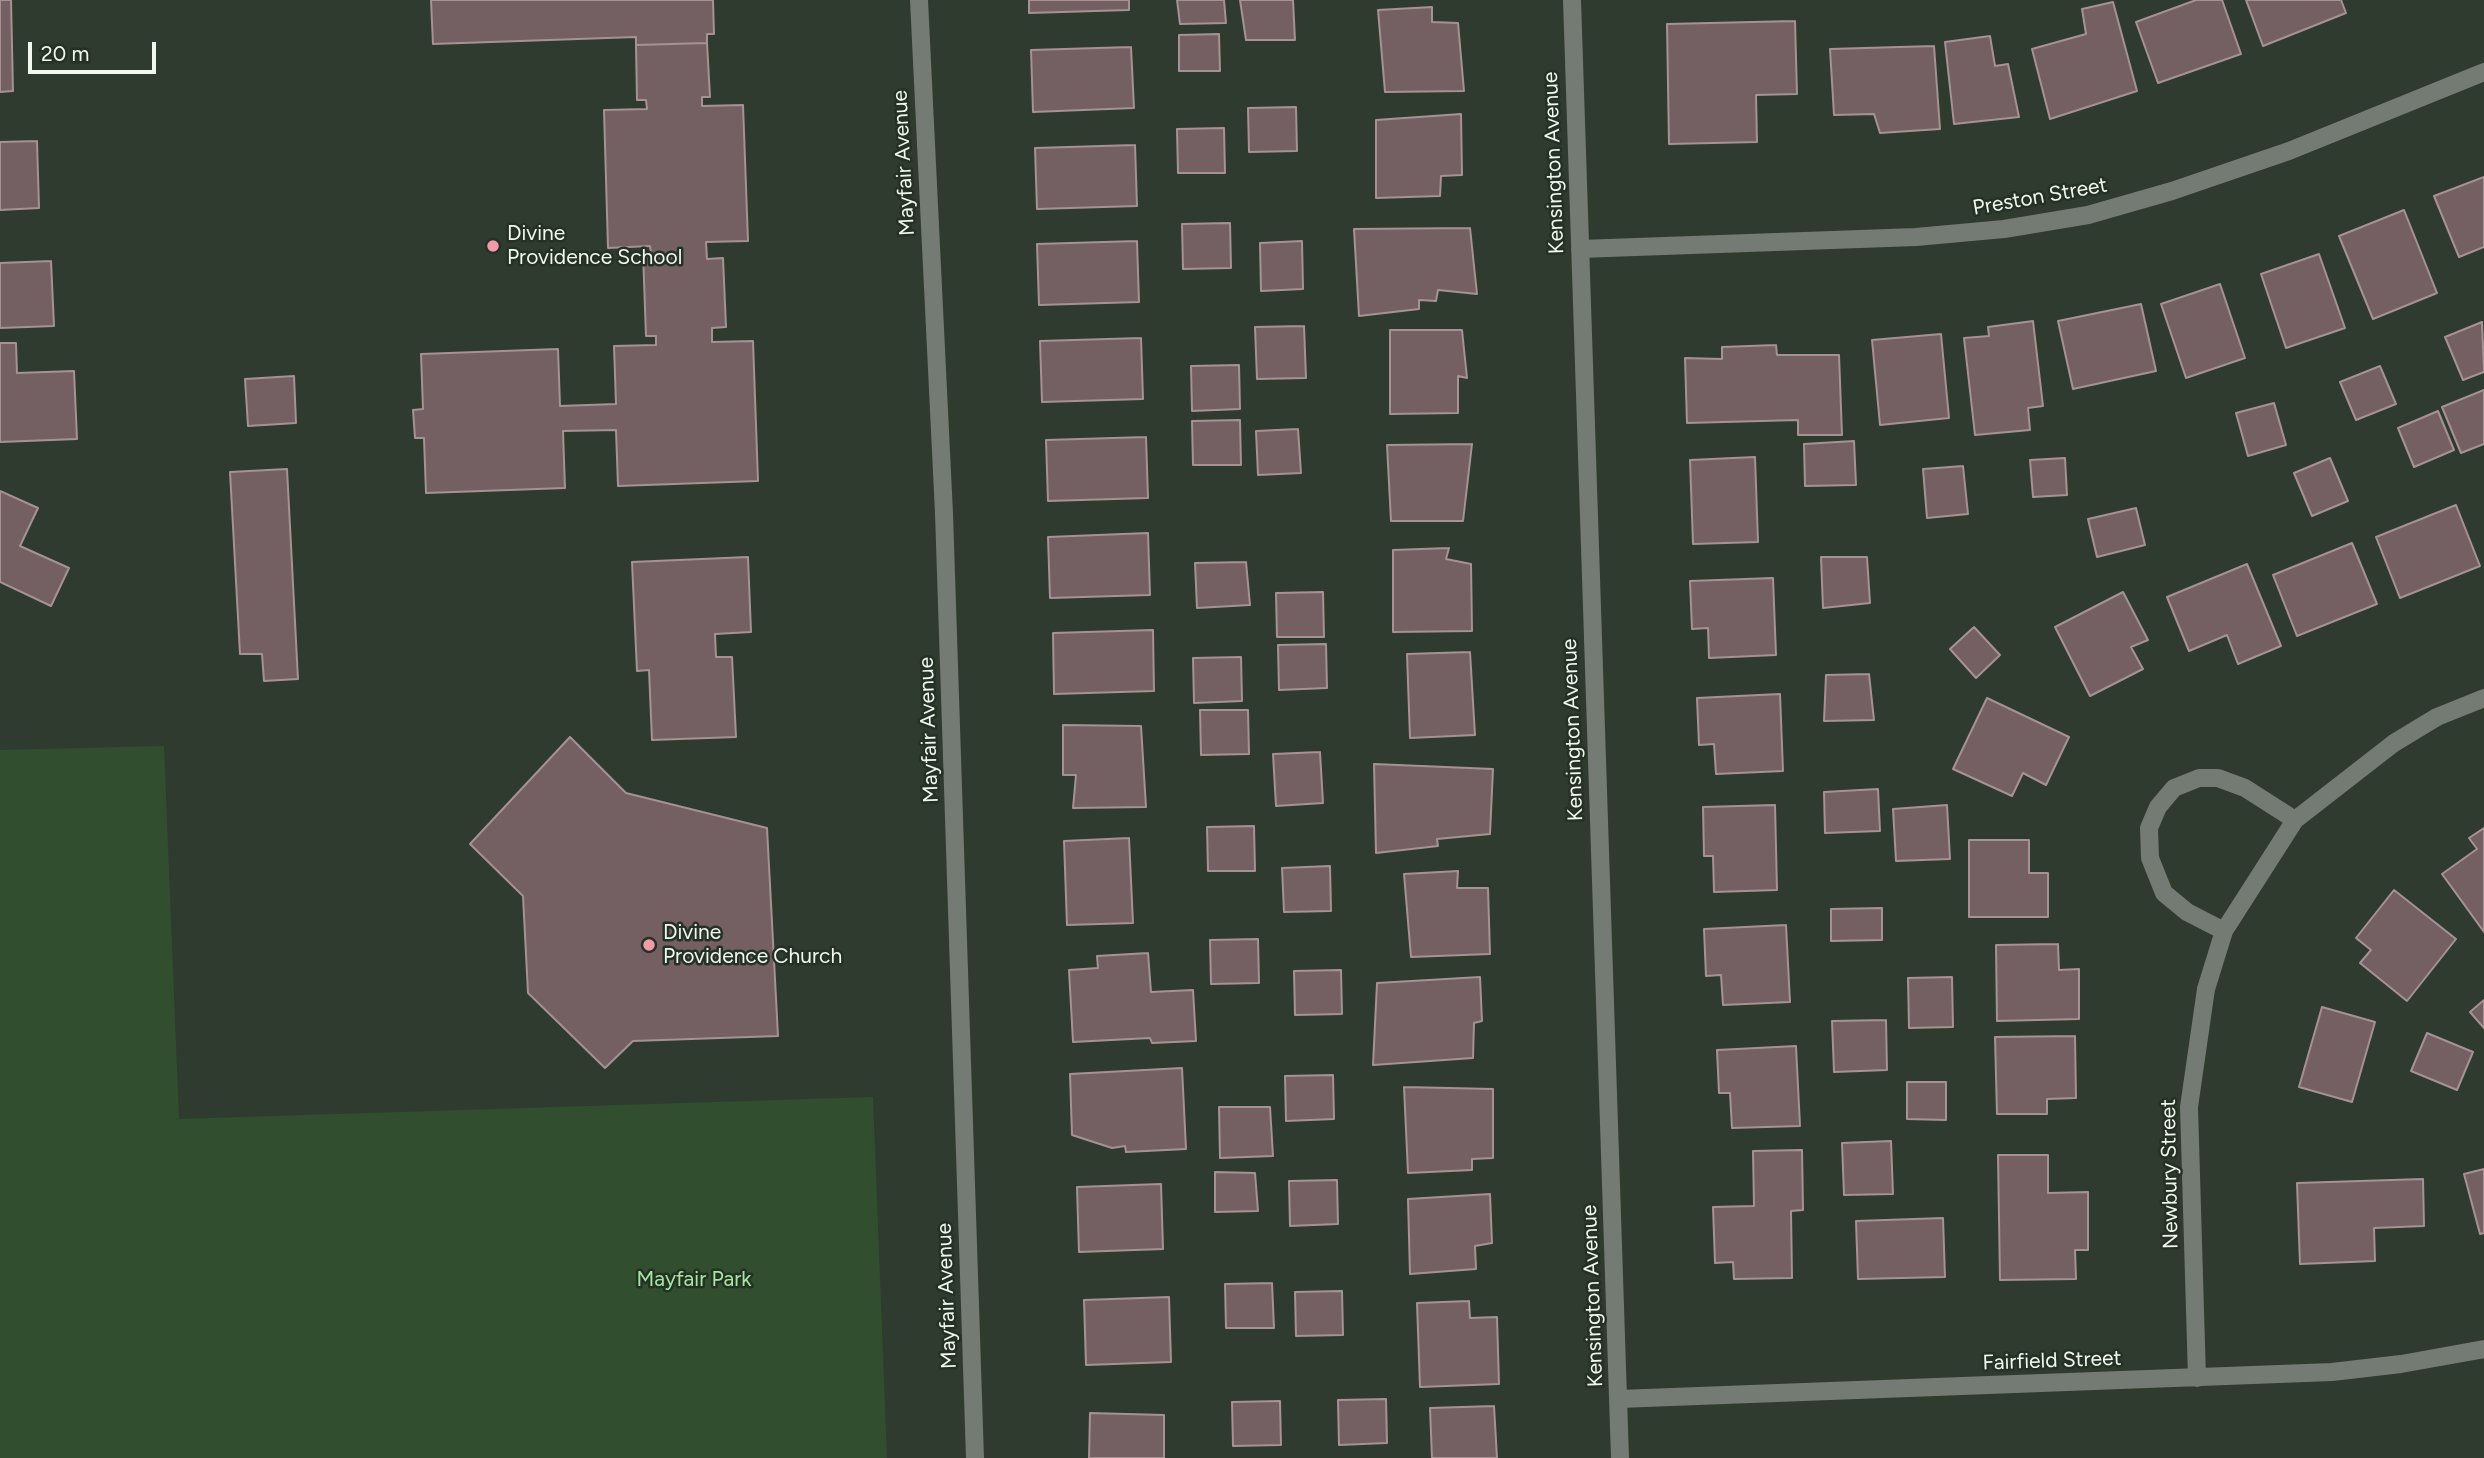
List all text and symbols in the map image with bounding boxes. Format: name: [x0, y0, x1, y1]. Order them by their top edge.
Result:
scale bar: [32, 28, 159, 72]
text: 20 m: [41, 41, 89, 66]
street label: Kensington Avenue: [1538, 71, 1570, 255]
street label: Mayfair Avenue: [888, 89, 920, 237]
street label: Preston Street: [1971, 173, 2109, 221]
place label: Divine Providence School: [507, 221, 682, 271]
marker: Divine Providence School: [485, 238, 501, 254]
street label: Kensington Avenue: [1557, 638, 1589, 822]
street label: Mayfair Avenue: [914, 657, 944, 803]
place label: Divine Providence Church: [663, 920, 842, 970]
marker: Divine Providence Church: [641, 937, 657, 953]
street label: Newbury Street: [2156, 1099, 2184, 1249]
street label: Kensington Avenue: [1577, 1204, 1609, 1388]
street label: Mayfair Avenue: [932, 1223, 962, 1369]
park label: Mayfair Park: [637, 1267, 751, 1293]
street label: Fairfield Street: [1982, 1346, 2122, 1376]

